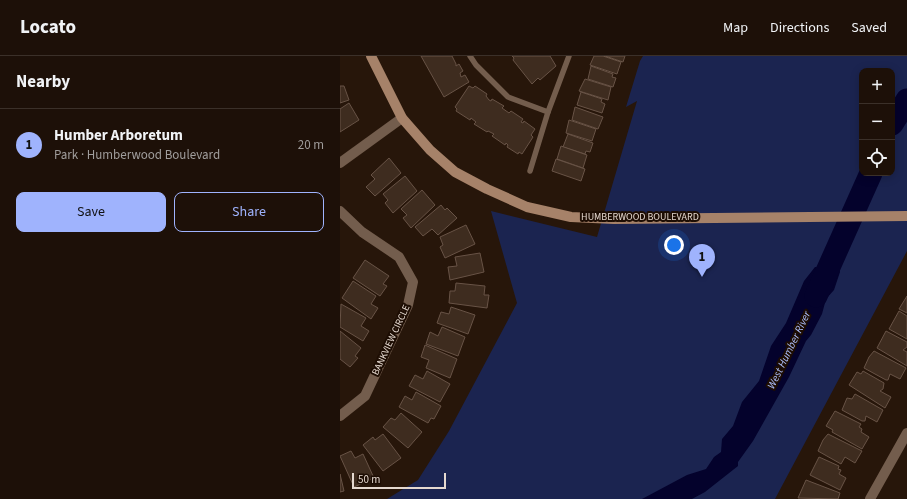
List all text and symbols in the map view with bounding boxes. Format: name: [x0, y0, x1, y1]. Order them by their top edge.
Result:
text: Locato: [20, 14, 76, 41]
text: Map: [723, 18, 748, 38]
text: Directions: [770, 18, 829, 38]
text: Saved: [851, 18, 887, 38]
map controls: [859, 68, 895, 176]
button: +: [859, 68, 895, 104]
text: Nearby: [16, 70, 70, 94]
button: −: [859, 104, 895, 140]
text: Humber Arboretum: [54, 125, 183, 146]
text: 1: [26, 136, 32, 154]
text: 20 m: [298, 136, 324, 154]
button: locate: [859, 140, 895, 176]
text: Park · Humberwood Boulevard: [54, 146, 220, 164]
button: Save: [16, 192, 166, 232]
button: Share: [174, 192, 324, 232]
street label: HUMBERWOOD BOULEVARD: [581, 210, 699, 224]
your location: [664, 235, 684, 255]
pin: 1: [689, 244, 715, 277]
street label: BANKVIEW CIRCLE: [369, 302, 413, 378]
water label: West Humber River: [764, 307, 815, 391]
scale bar: [352, 471, 446, 490]
text: 50 m: [358, 472, 380, 487]

